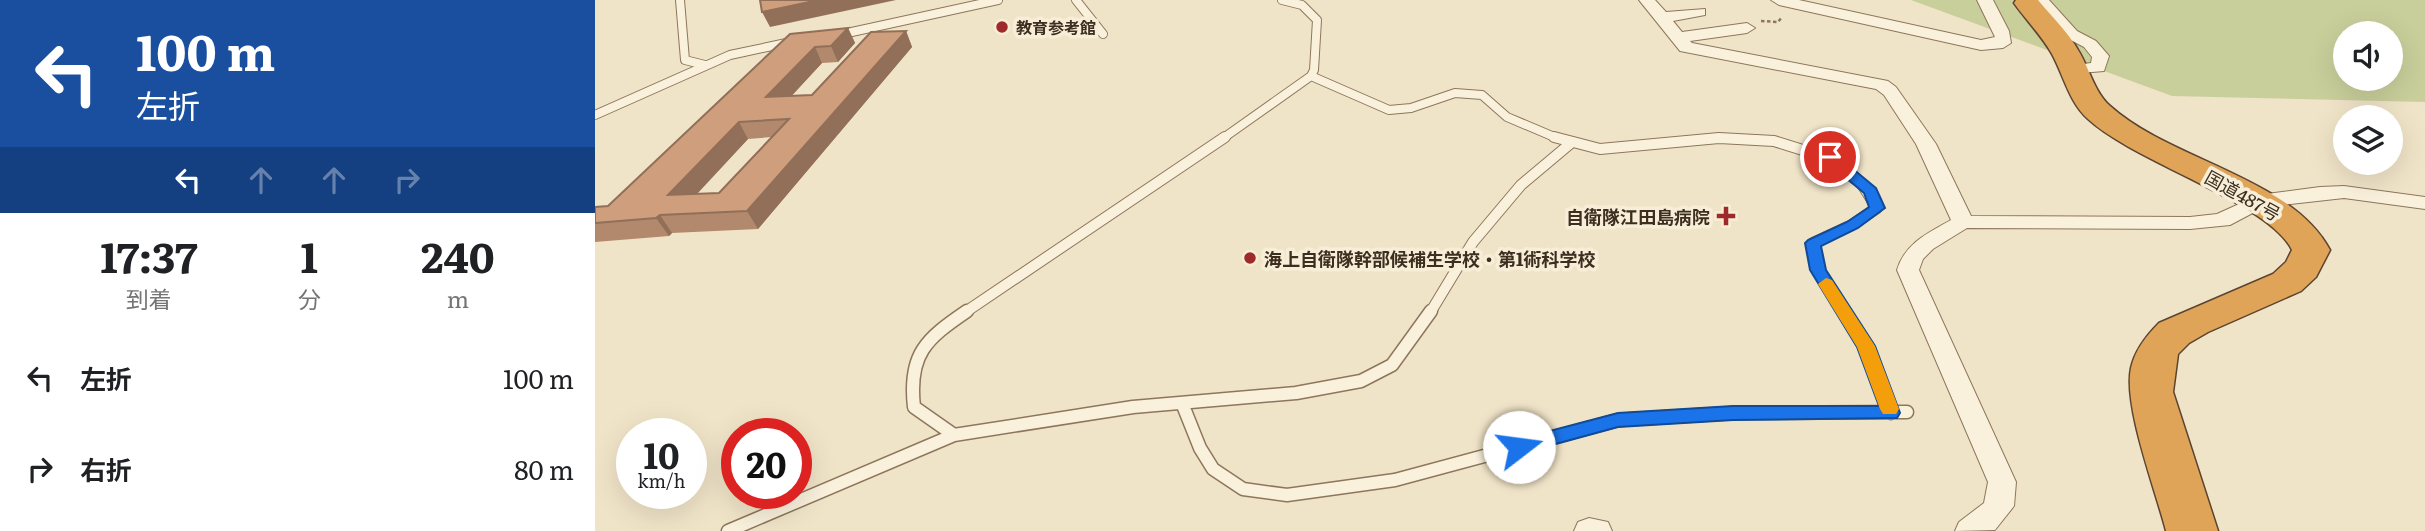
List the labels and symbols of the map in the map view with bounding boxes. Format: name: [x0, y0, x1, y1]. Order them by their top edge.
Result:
place label: 教育参考館: [1016, 15, 1096, 39]
marker: 教育参考館: [994, 19, 1010, 35]
pin: [1800, 127, 1860, 187]
street label: 国道487号: [2200, 163, 2286, 227]
place label: 自衛隊江田島病院: [1566, 203, 1710, 230]
marker: 自衛隊江田島病院: [1716, 206, 1736, 226]
place label: 海上自衛隊幹部候補生学校・第1術科学校: [1264, 245, 1595, 272]
marker: 海上自衛隊幹部候補生学校・第1術科学校: [1242, 250, 1258, 266]
position arrow: [1482, 410, 1556, 484]
speed limit sign: 20: [721, 418, 812, 509]

